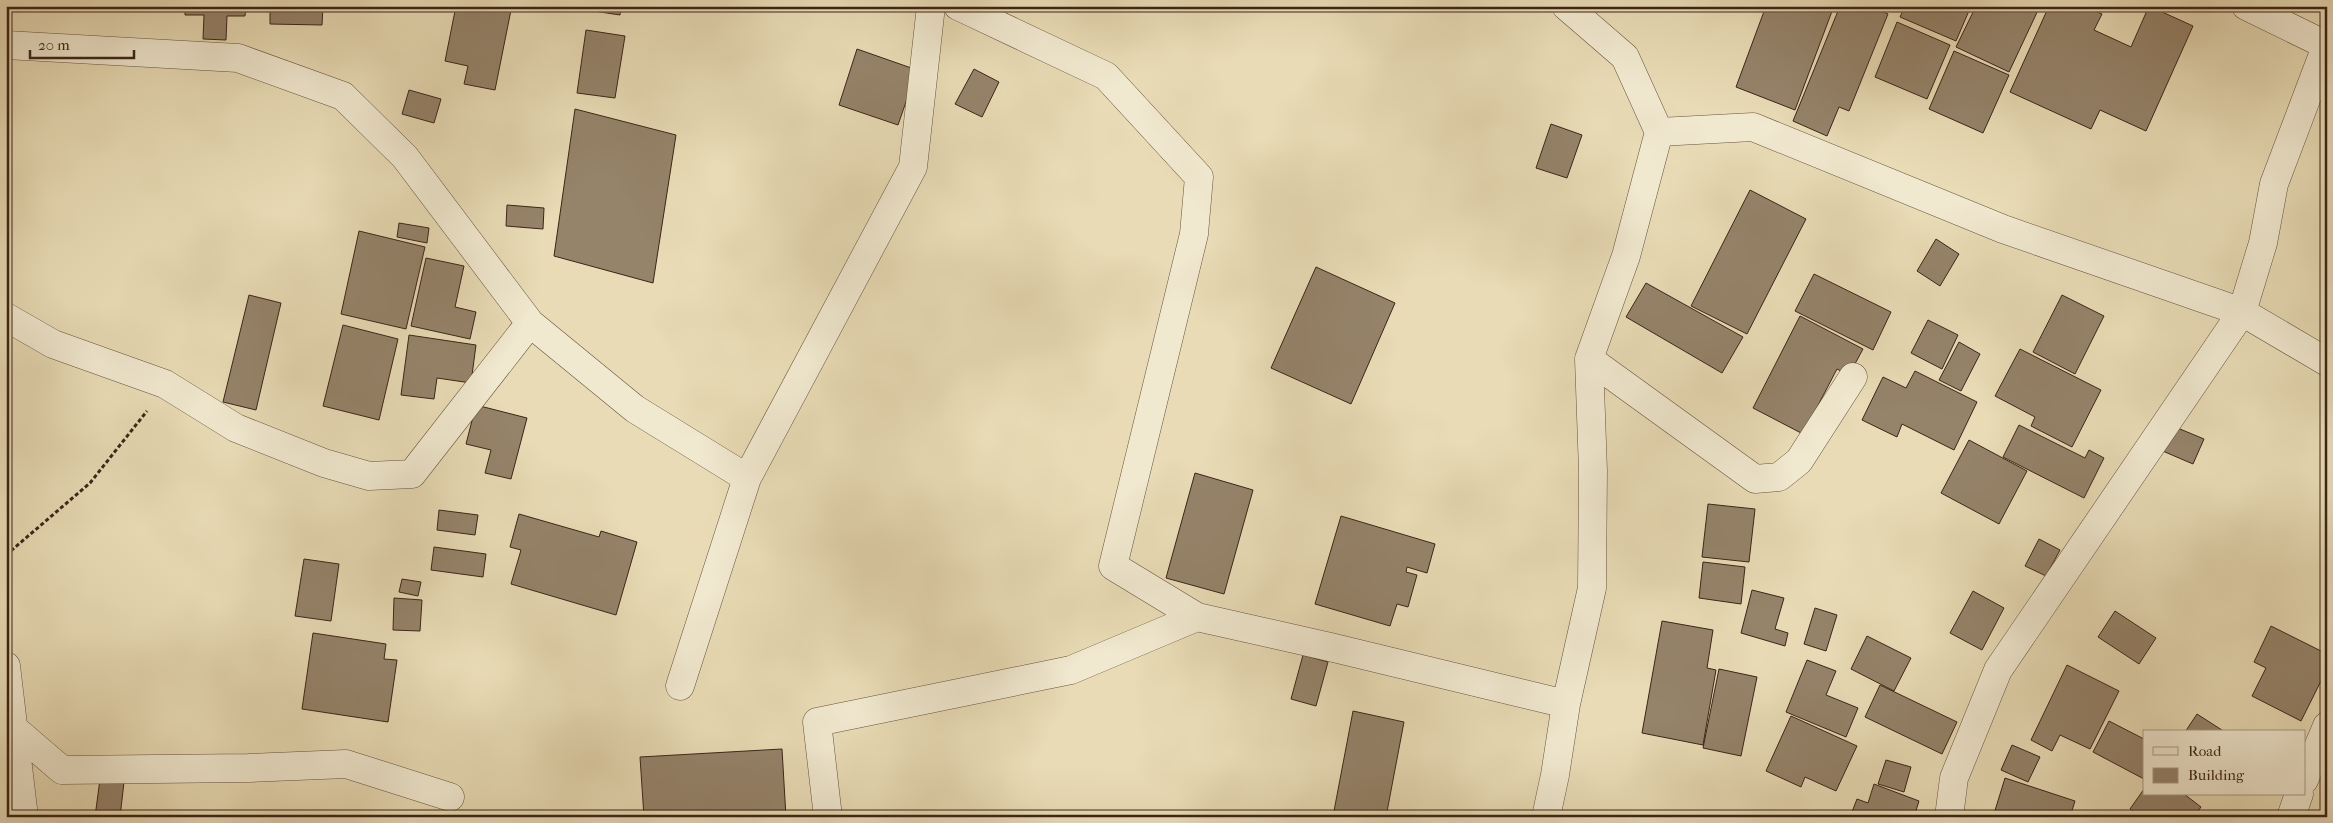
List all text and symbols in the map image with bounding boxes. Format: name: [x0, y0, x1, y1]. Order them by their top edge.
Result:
scale bar: [30, 28, 134, 60]
text: 20 m: [38, 36, 70, 54]
legend: [2143, 730, 2306, 796]
text: Road: [2188, 742, 2222, 760]
text: Building: [2188, 766, 2245, 784]

